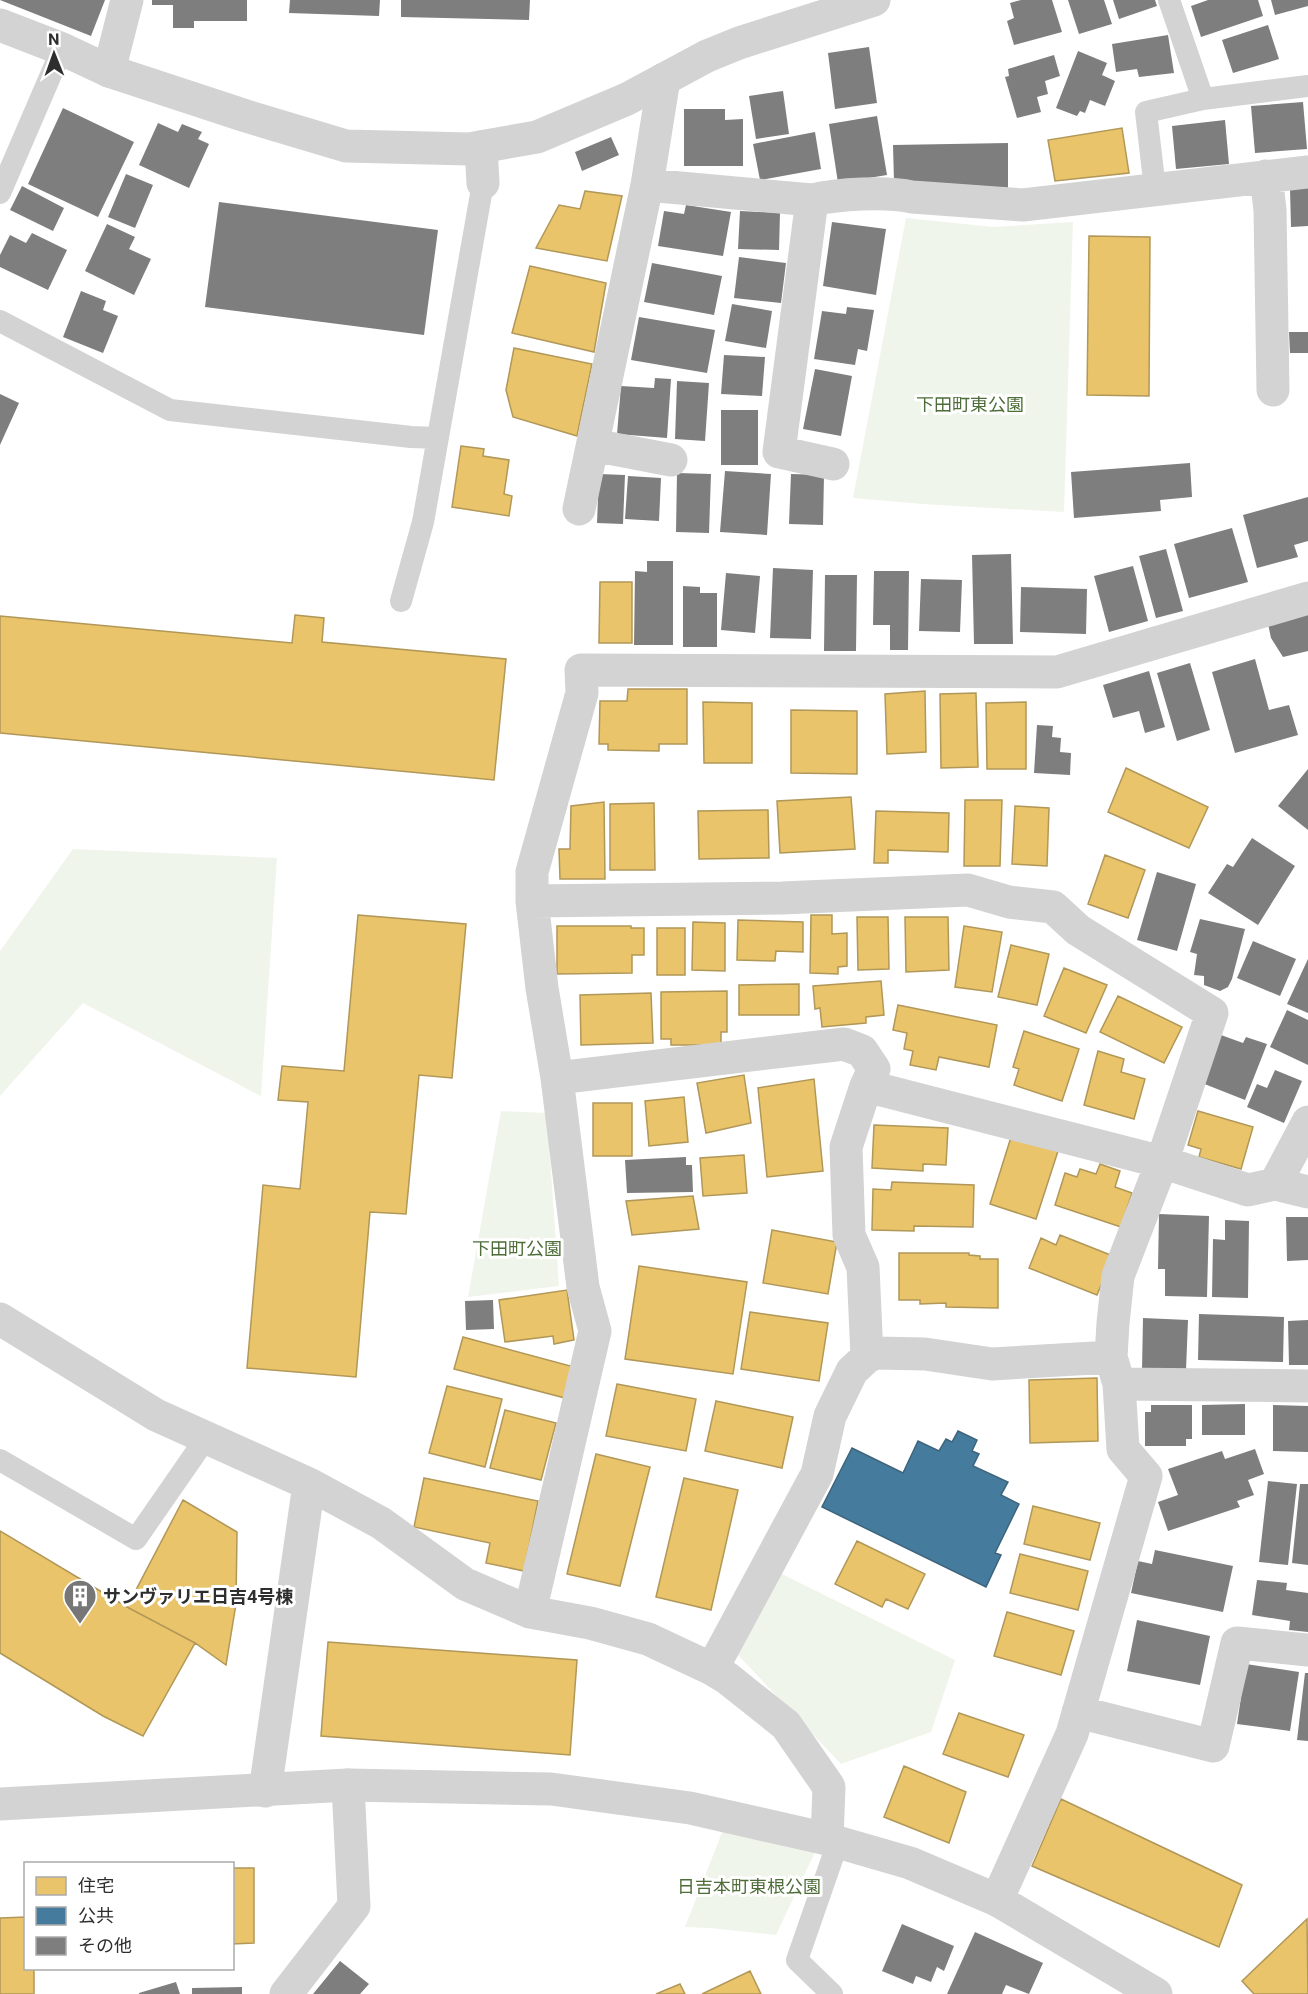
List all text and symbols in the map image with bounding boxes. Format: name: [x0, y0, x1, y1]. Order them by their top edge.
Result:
north arrow: [24, 24, 84, 84]
text: N: [48, 30, 60, 49]
park label: 下田町東公園: [916, 394, 1024, 415]
park label: 下田町公園: [472, 1238, 562, 1259]
building icon: サンヴァリエ日吉4号棟: [62, 1578, 98, 1625]
place label: サンヴァリエ日吉4号棟: [103, 1586, 293, 1607]
legend: [24, 1862, 234, 1970]
text: 住宅: [78, 1875, 114, 1896]
park label: 日吉本町東根公園: [677, 1876, 821, 1897]
text: 公共: [78, 1905, 114, 1926]
text: その他: [78, 1935, 132, 1956]

